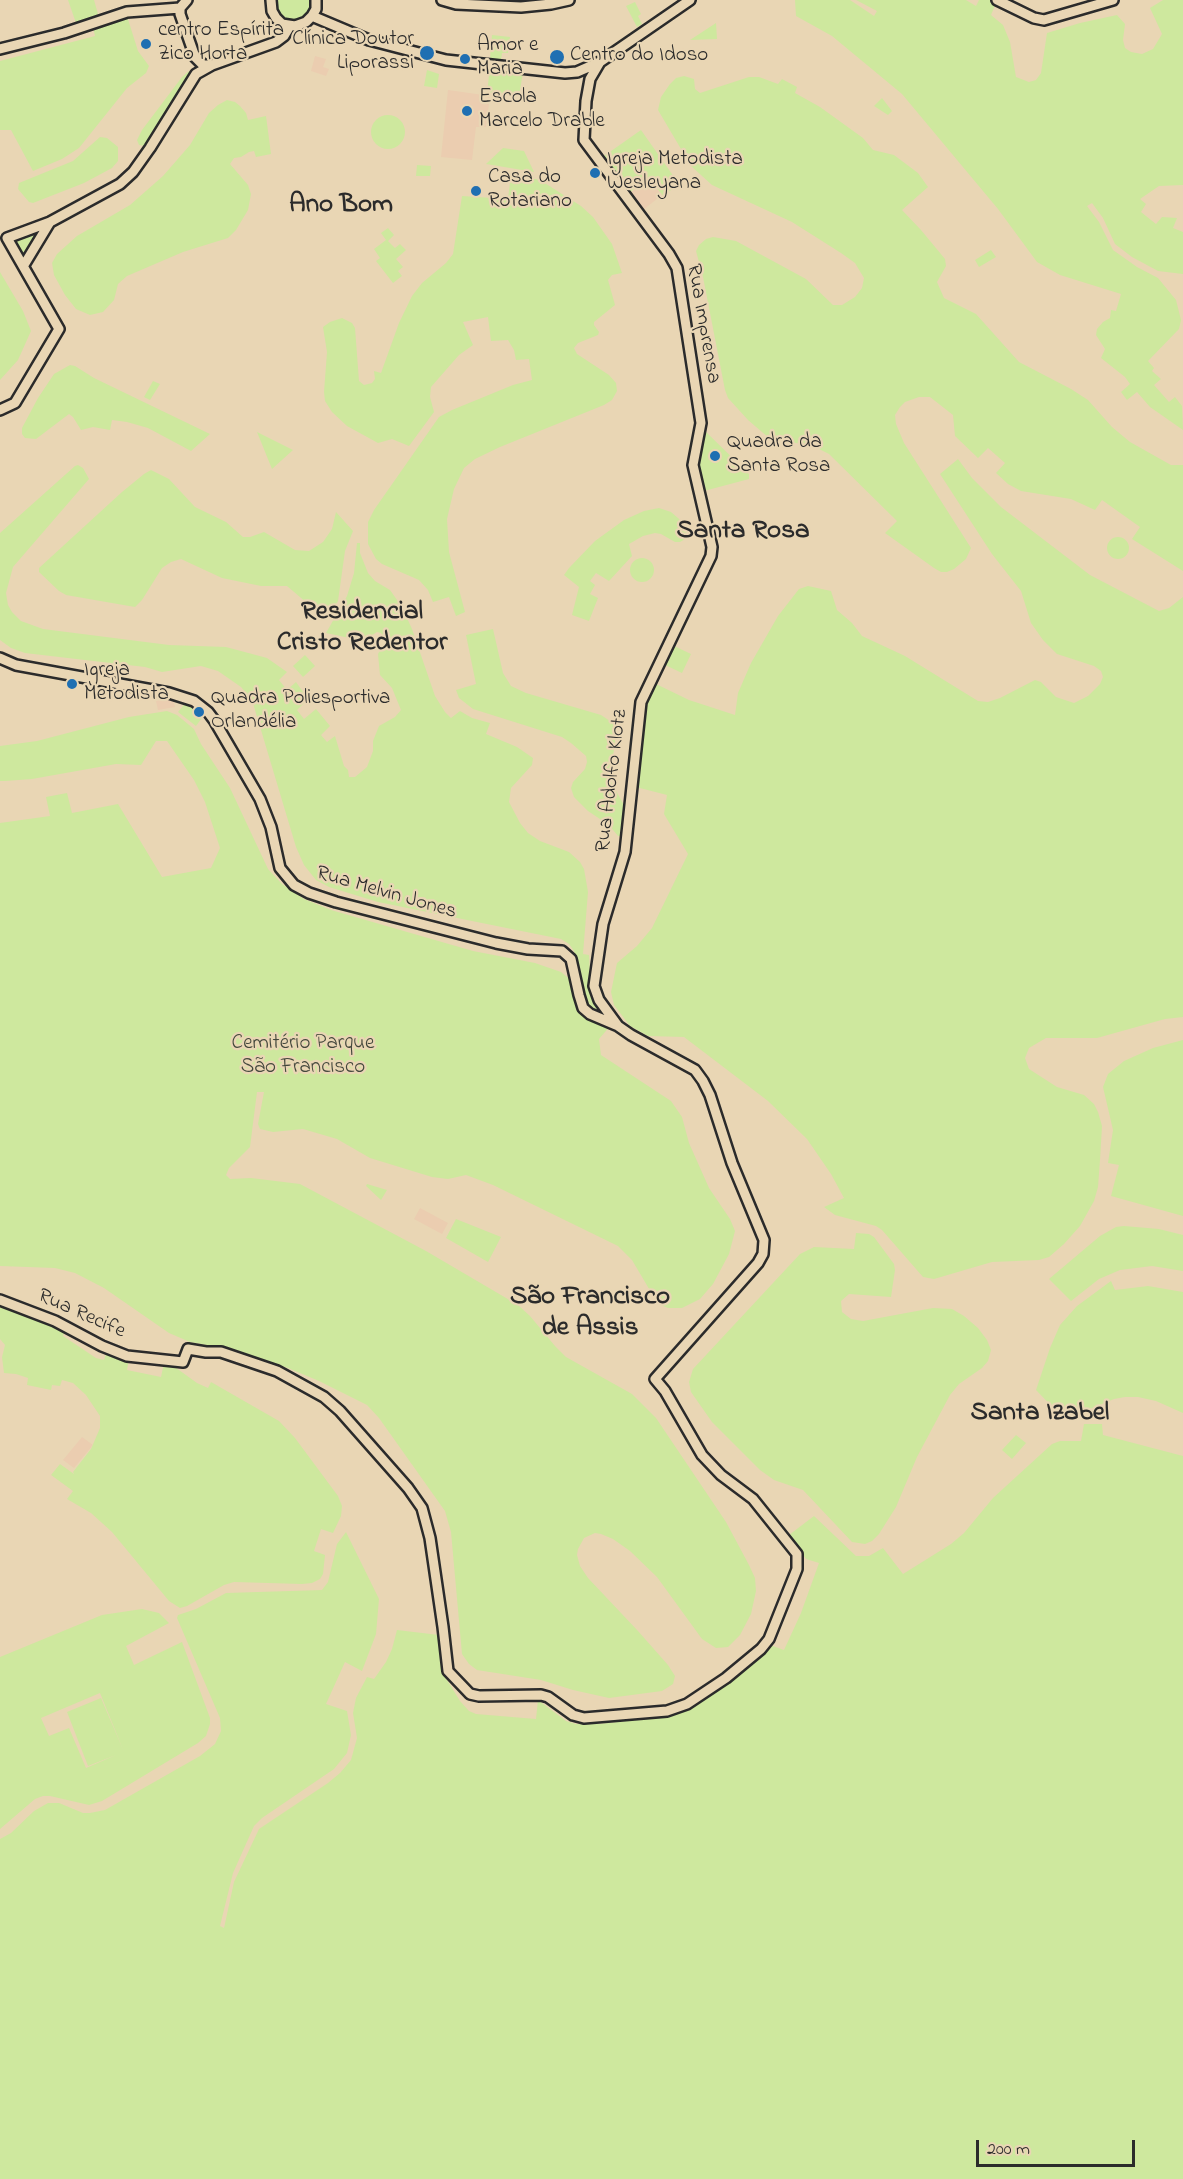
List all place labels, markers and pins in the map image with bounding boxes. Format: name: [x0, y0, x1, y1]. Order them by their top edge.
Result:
place label: centro Espírita Zico Horta: [158, 19, 284, 69]
place label: Clínica Doutor Liporassi: [292, 28, 414, 78]
place label: Amor e Maria: [477, 34, 538, 84]
marker: centro Espírita Zico Horta: [139, 37, 153, 51]
marker: Clínica Doutor Liporassi: [418, 44, 436, 62]
place label: Centro do Idoso: [570, 44, 708, 70]
marker: Centro do Idoso: [548, 48, 566, 66]
marker: Amor e Maria: [458, 52, 472, 66]
place label: Escola Marcelo Drable: [479, 86, 605, 136]
marker: Escola Marcelo Drable: [460, 104, 474, 118]
place label: Igreja Metodista Wesleyana: [607, 148, 743, 198]
place label: Casa do Rotariano: [488, 166, 572, 216]
marker: Igreja Metodista Wesleyana: [588, 166, 602, 180]
marker: Casa do Rotariano: [469, 184, 483, 198]
place label: Quadra da Santa Rosa: [727, 431, 830, 481]
marker: Quadra da Santa Rosa: [708, 449, 722, 463]
place label: Igreja Metodista: [84, 659, 169, 709]
marker: Igreja Metodista: [65, 677, 79, 691]
place label: Quadra Poliesportiva Orlandélia: [211, 687, 390, 737]
marker: Quadra Poliesportiva Orlandélia: [192, 705, 206, 719]

